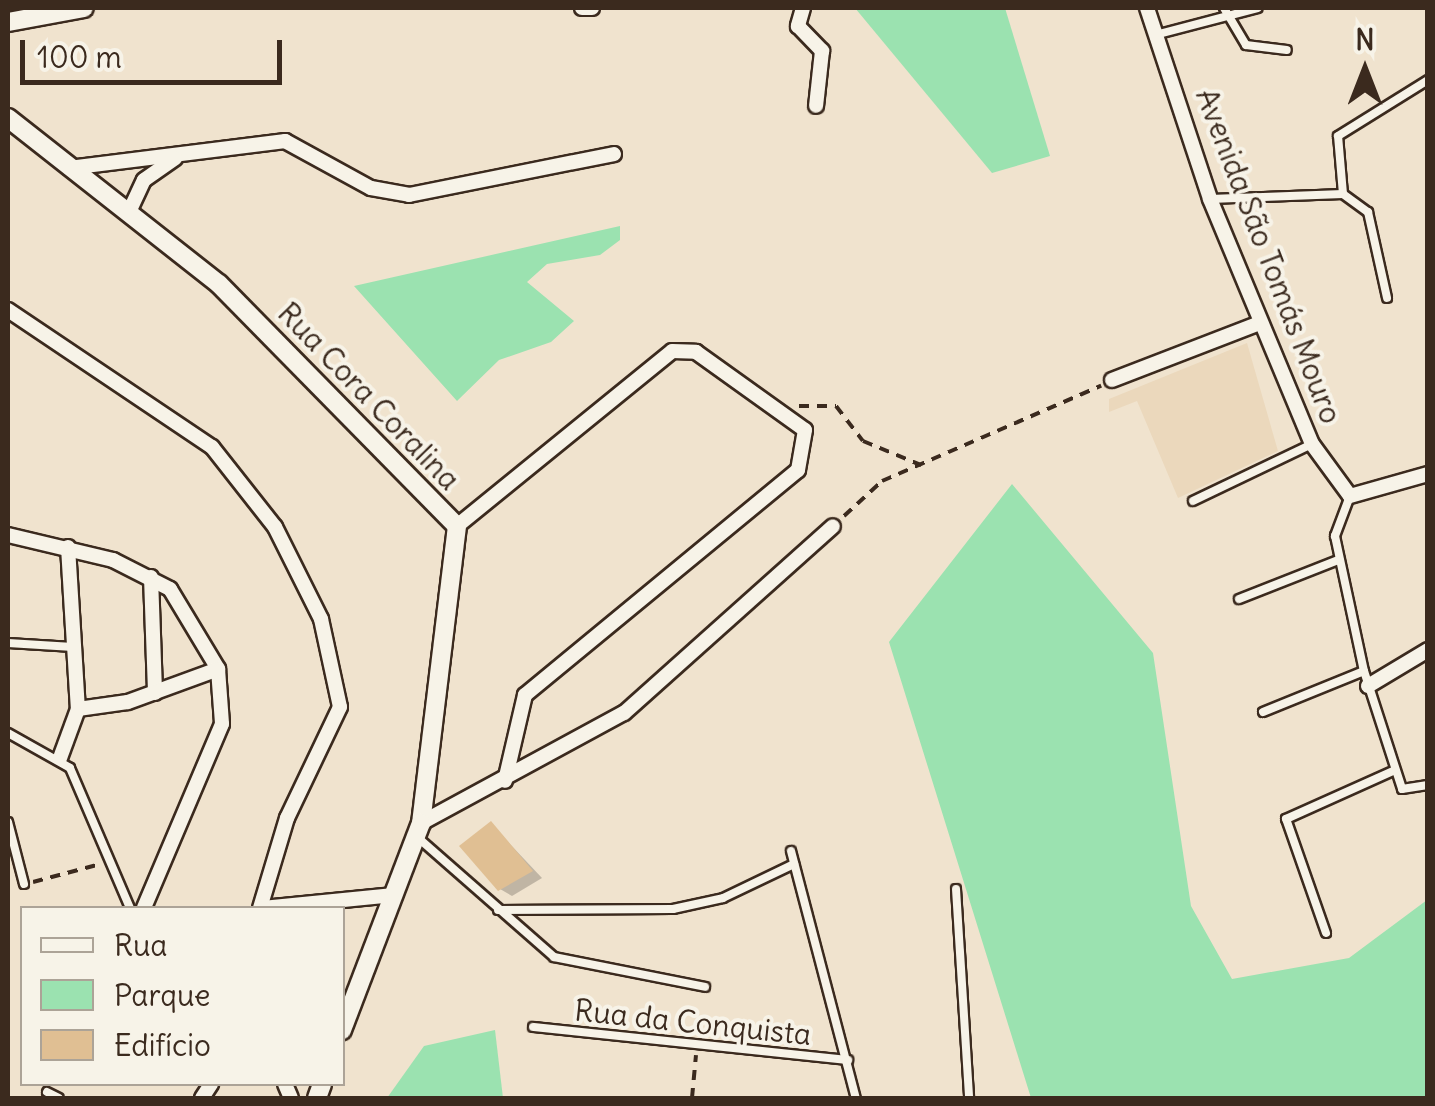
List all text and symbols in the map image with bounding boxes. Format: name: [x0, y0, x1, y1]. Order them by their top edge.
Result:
scale bar: [25, 20, 288, 82]
north arrow: [1315, 20, 1415, 120]
text: N: [1355, 22, 1375, 58]
text: 100 m: [37, 38, 122, 76]
street label: Avenida São Tomás Mouro: [1188, 84, 1350, 428]
street label: Rua Cora Coralina: [270, 295, 468, 497]
legend: [20, 906, 345, 1086]
text: Rua: [114, 926, 167, 964]
text: Parque: [114, 976, 210, 1014]
street label: Rua da Conquista: [573, 992, 813, 1052]
text: Edifício: [114, 1026, 211, 1064]

